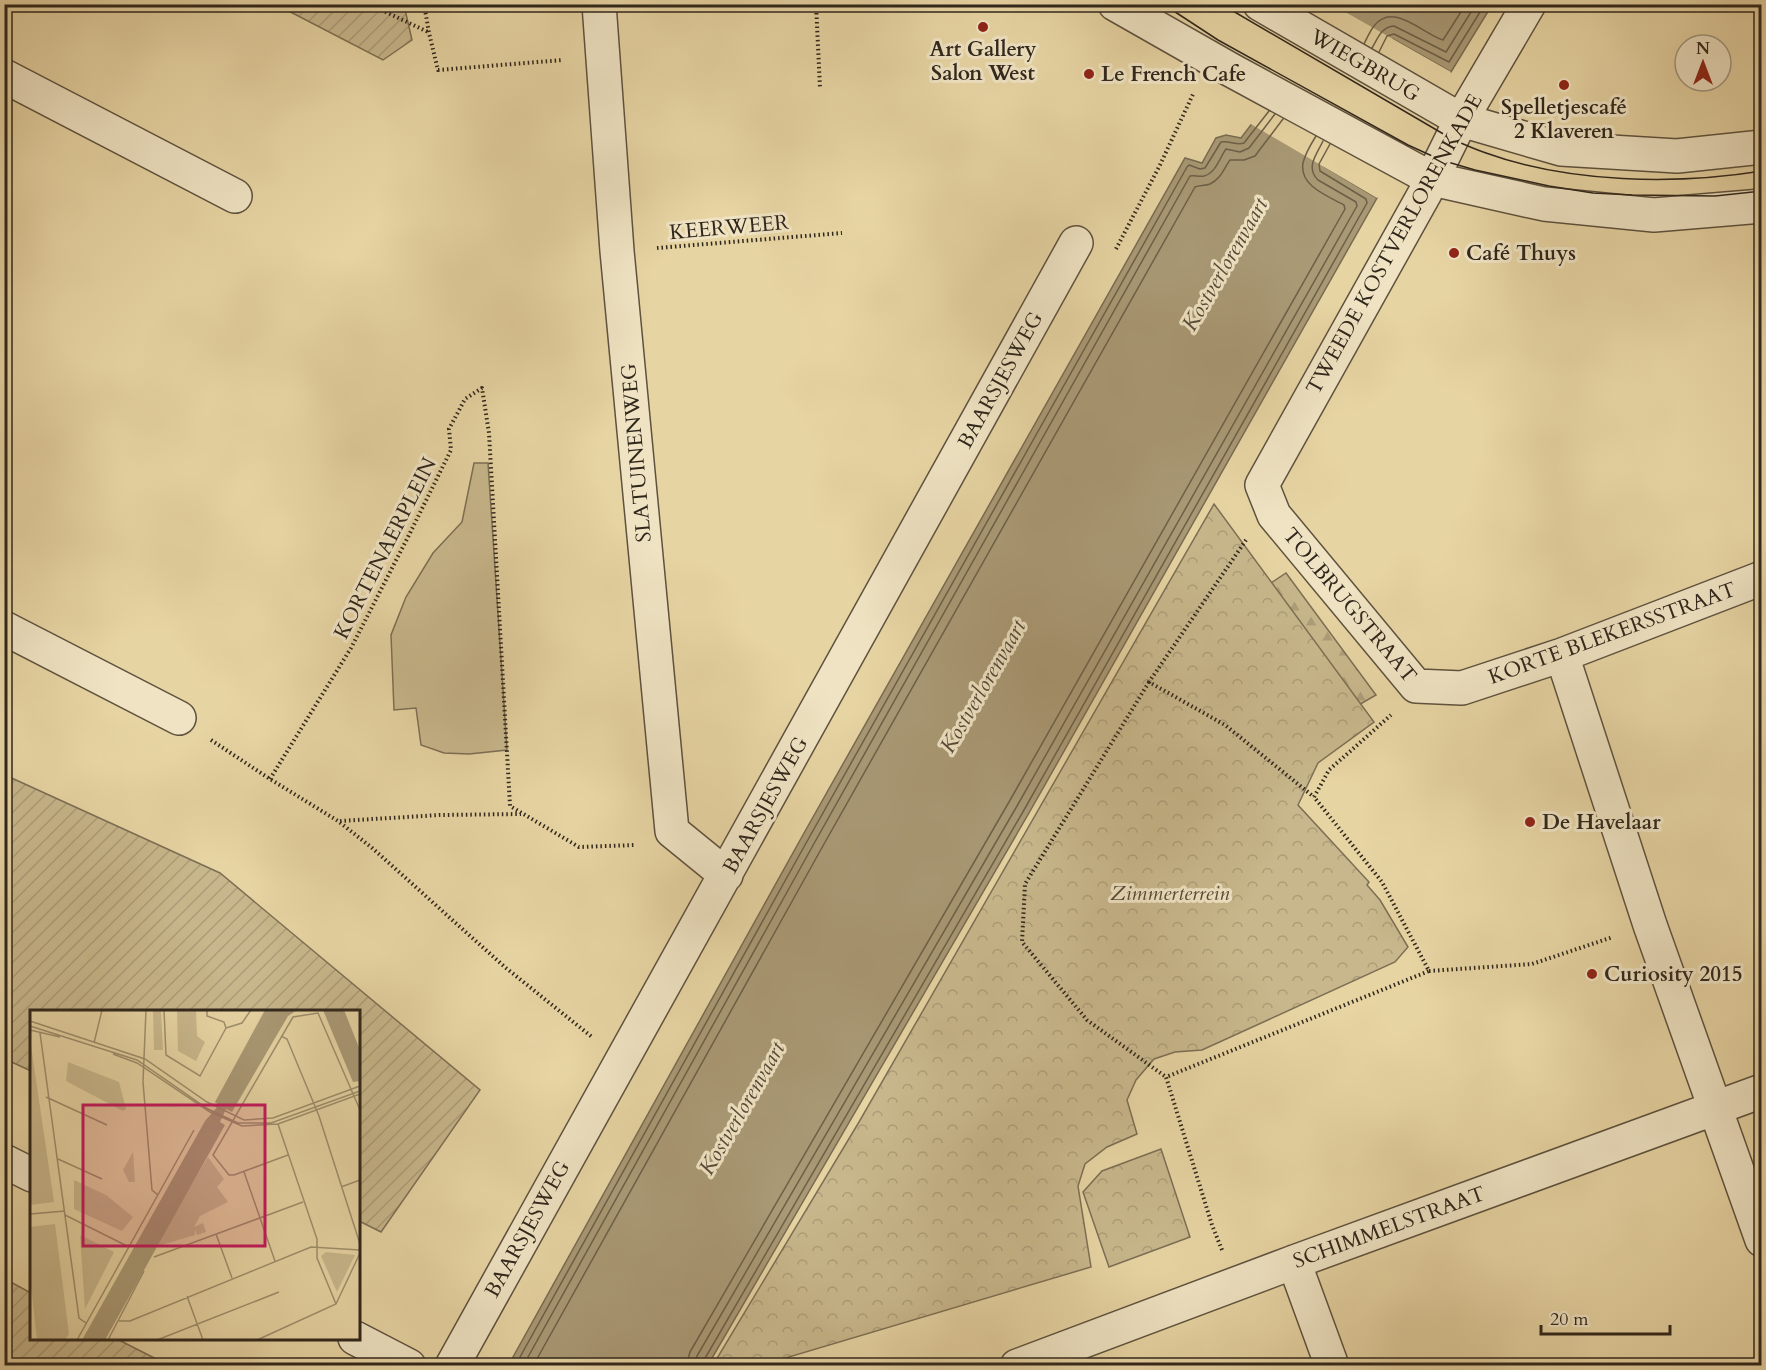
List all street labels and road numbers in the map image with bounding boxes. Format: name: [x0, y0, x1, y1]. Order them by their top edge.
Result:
street label: WIEGBRUG: [1304, 22, 1425, 109]
street label: TWEEDE KOSTVERLORENKADE: [1299, 89, 1489, 400]
street label: KEERWEER: [668, 208, 790, 247]
street label: BAARSJESWEG: [951, 306, 1050, 454]
street label: SLATUINENWEG: [614, 362, 659, 544]
street label: KORTENAERPLEIN: [327, 452, 444, 644]
street label: TOLBRUGSTRAAT: [1276, 521, 1423, 689]
street label: KORTE BLEKERSSTRAAT: [1484, 575, 1740, 692]
street label: BAARSJESWEG: [716, 731, 815, 879]
street label: BAARSJESWEG: [478, 1155, 577, 1303]
street label: SCHIMMELSTRAAT: [1289, 1179, 1489, 1276]

